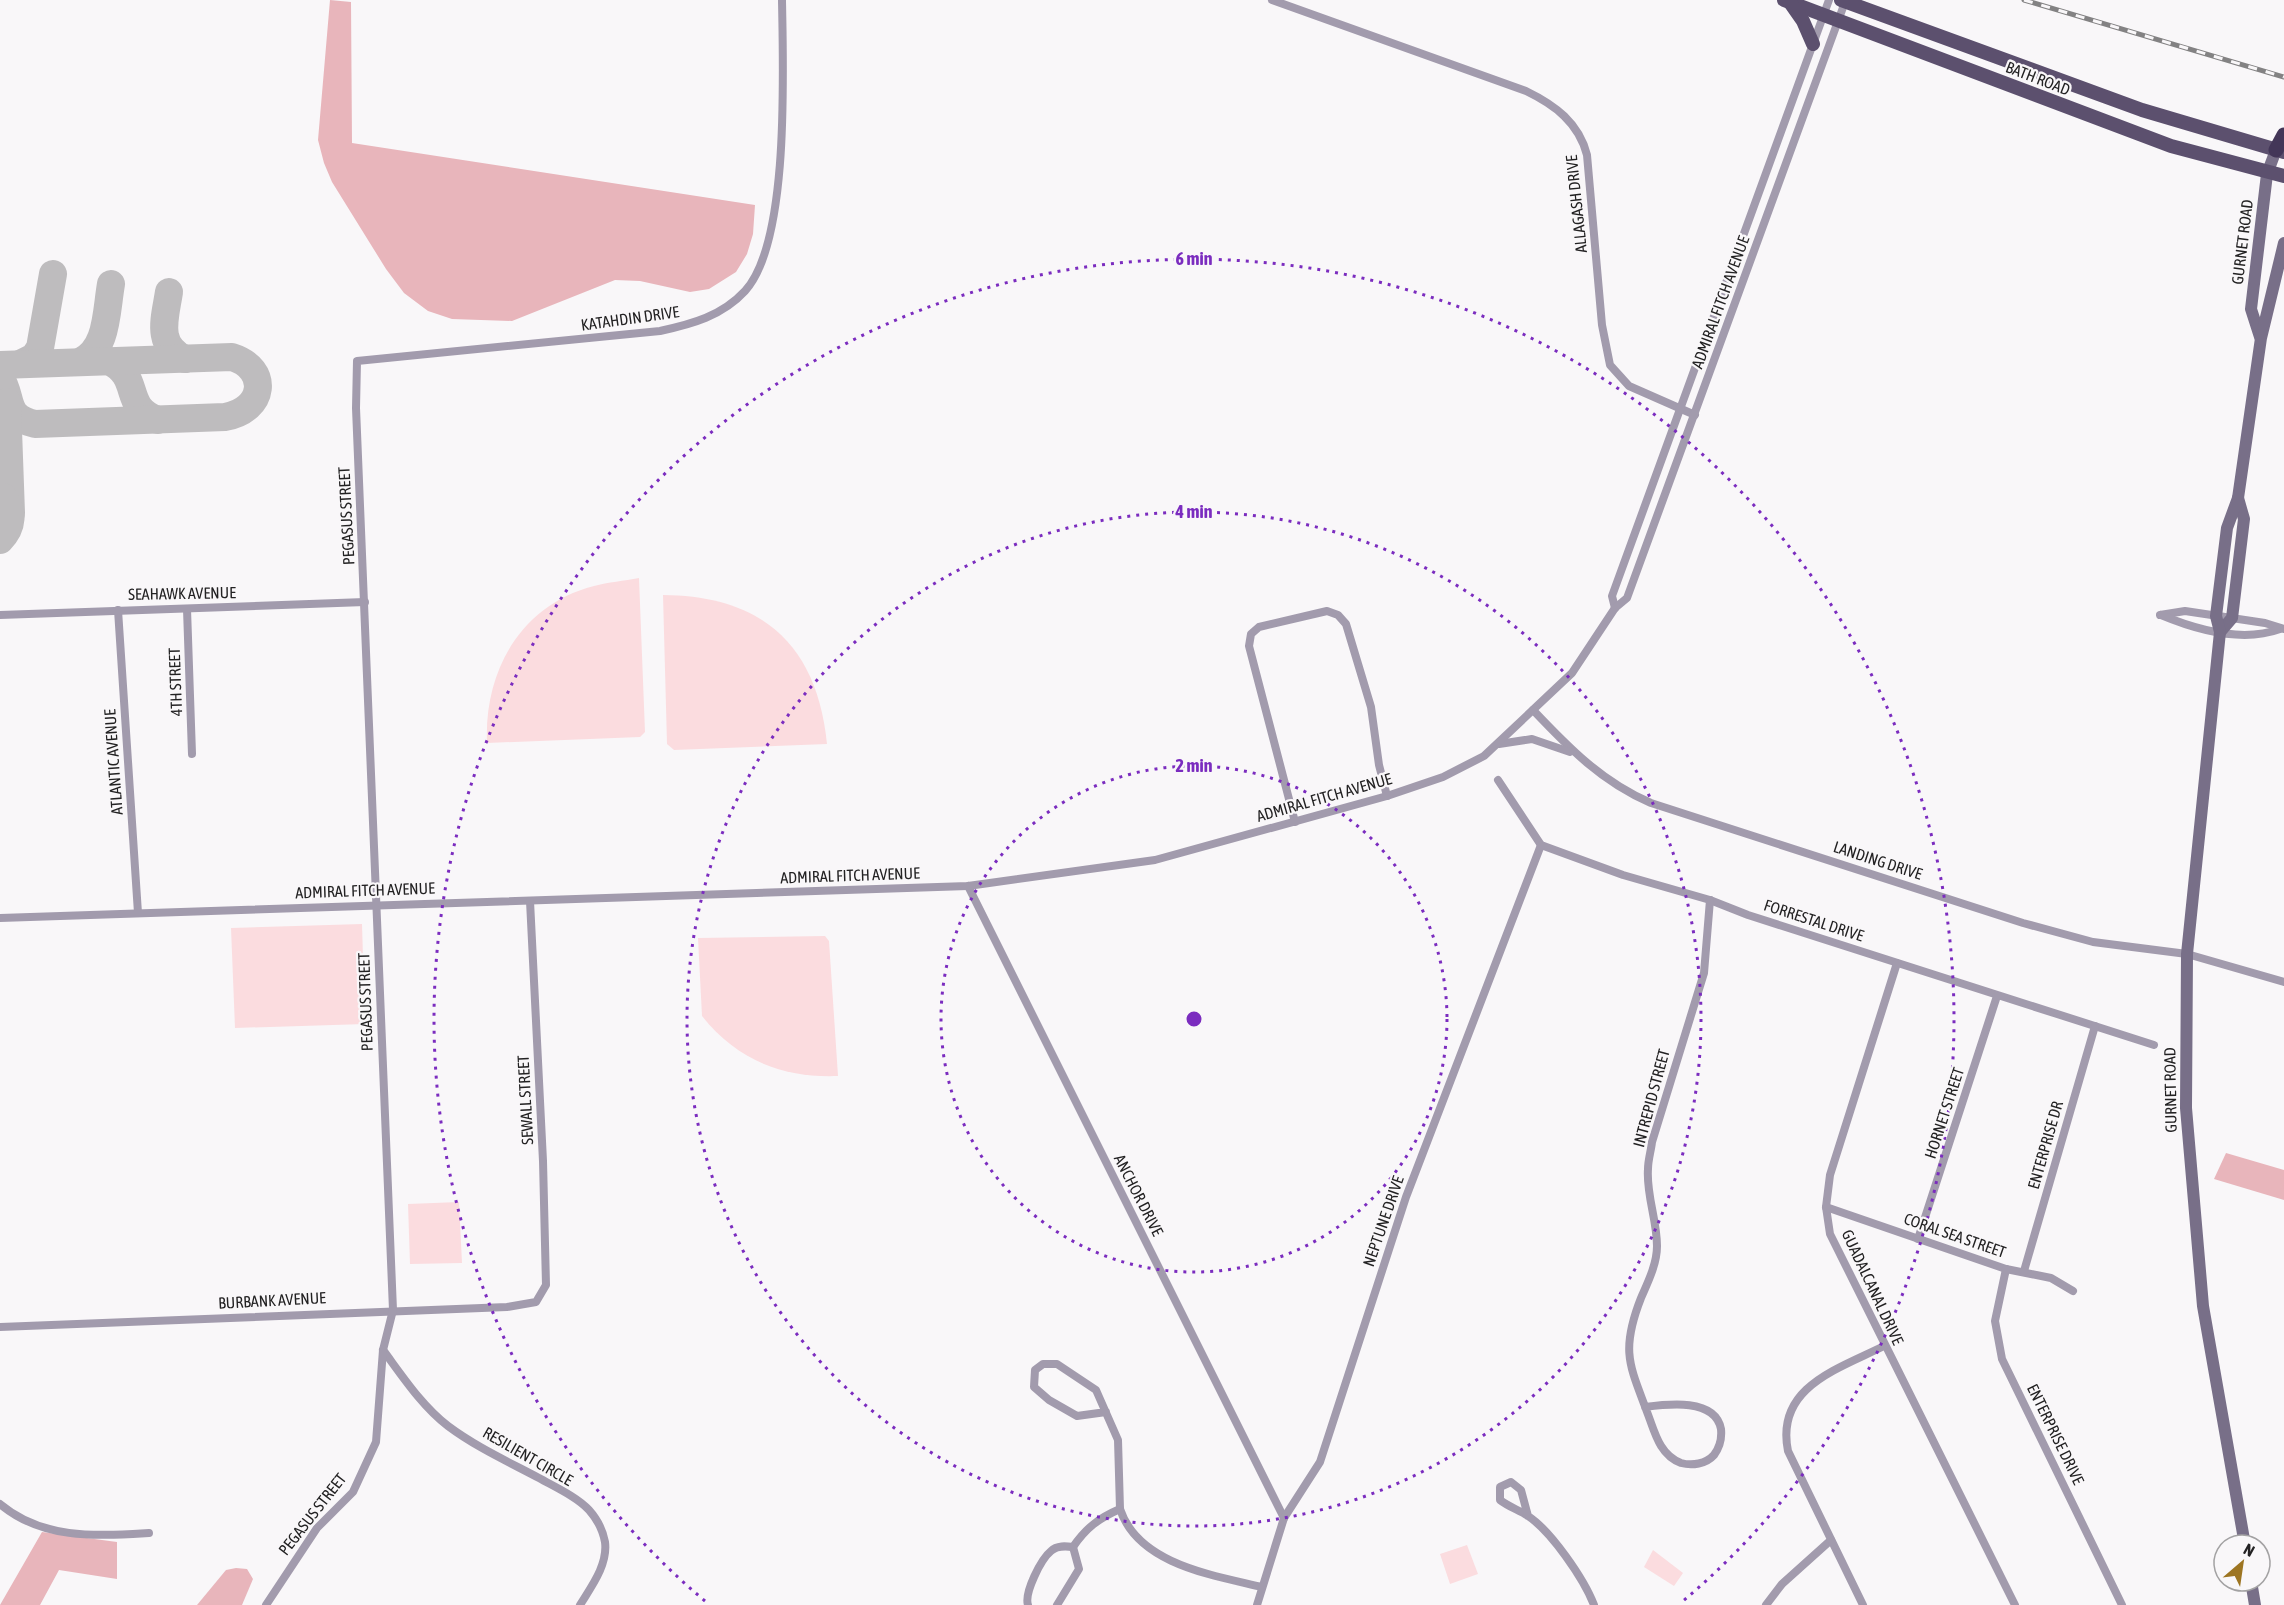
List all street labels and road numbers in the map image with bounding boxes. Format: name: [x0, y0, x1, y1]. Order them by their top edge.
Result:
street label: BATH ROAD: [2003, 58, 2073, 98]
street label: ALLAGASH DRIVE: [1562, 154, 1590, 254]
street label: GURNET ROAD: [2228, 199, 2256, 285]
street label: ADMIRAL FITCH AVENUE: [1688, 233, 1752, 371]
street label: KATAHDIN DRIVE: [580, 302, 680, 334]
street label: PEGASUS STREET: [334, 466, 358, 566]
street label: SEAHAWK AVENUE: [128, 583, 236, 603]
street label: 4TH STREET: [165, 647, 185, 717]
street label: ATLANTIC AVENUE: [100, 708, 126, 816]
street label: ADMIRAL FITCH AVENUE: [1254, 769, 1394, 825]
street label: LANDING DRIVE: [1831, 837, 1925, 883]
street label: ADMIRAL FITCH AVENUE: [780, 864, 920, 886]
street label: ADMIRAL FITCH AVENUE: [295, 879, 435, 901]
street label: FORRESTAL DRIVE: [1762, 895, 1866, 945]
street label: PEGASUS STREET: [354, 952, 376, 1052]
street label: INTREPID STREET: [1629, 1047, 1673, 1149]
street label: GURNET ROAD: [2160, 1047, 2180, 1133]
street label: SEWALL STREET: [514, 1055, 536, 1145]
street label: HORNET STREET: [1921, 1065, 1967, 1161]
street label: ENTERPRISE DR: [2024, 1099, 2066, 1191]
street label: ANCHOR DRIVE: [1111, 1151, 1167, 1239]
street label: NEPTUNE DRIVE: [1359, 1173, 1407, 1269]
street label: CORAL SEA STREET: [1902, 1209, 2008, 1261]
street label: GUADALCANAL DRIVE: [1838, 1227, 1908, 1348]
street label: BURBANK AVENUE: [218, 1288, 326, 1312]
street label: ENTERPRISE DRIVE: [2024, 1381, 2088, 1487]
street label: RESILIENT CIRCLE: [480, 1423, 576, 1489]
street label: PEGASUS STREET: [275, 1470, 349, 1558]

